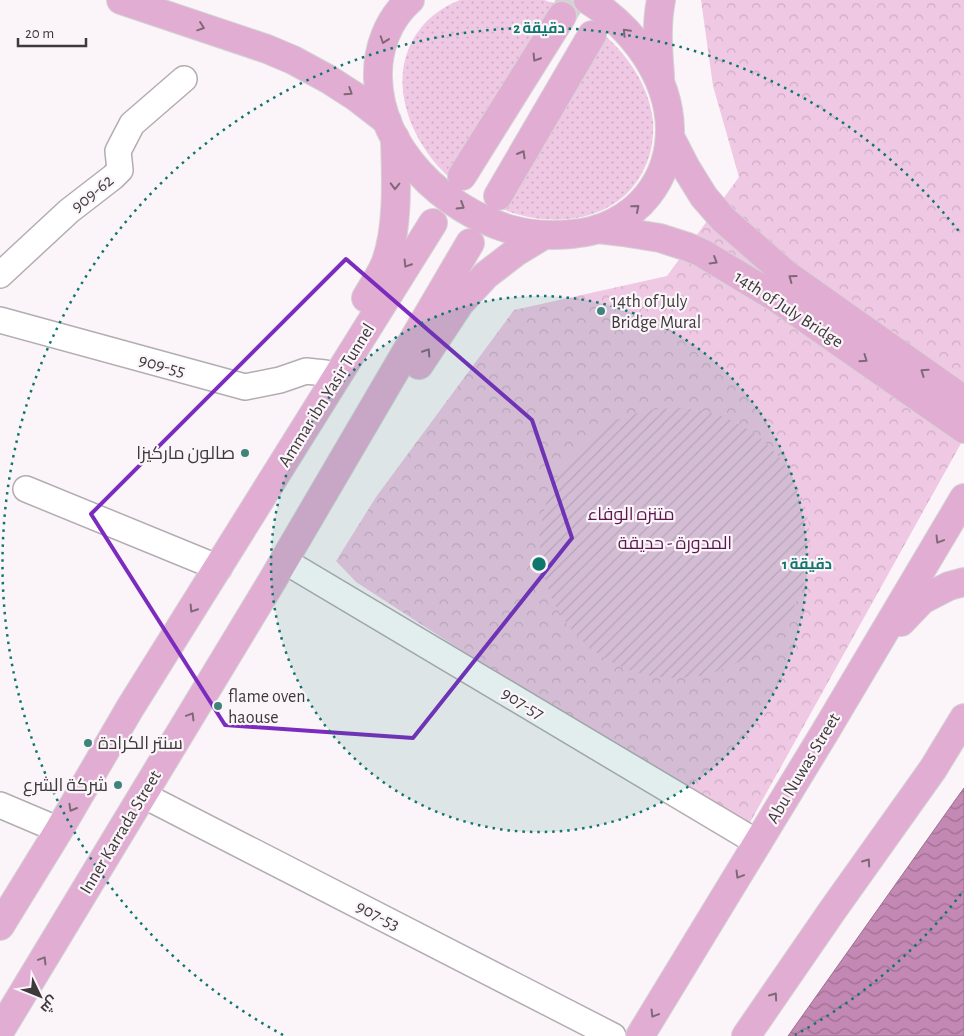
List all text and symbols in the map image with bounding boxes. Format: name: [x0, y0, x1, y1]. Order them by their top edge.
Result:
scale bar: [18, 15, 85, 47]
one-way arrow: [196, 21, 204, 31]
text: 2 دقيقة: [513, 21, 565, 36]
text: 20 m: [25, 26, 54, 41]
one-way arrow: [623, 29, 632, 38]
one-way arrow: [380, 36, 390, 44]
one-way arrow: [533, 52, 542, 61]
one-way arrow: [343, 86, 352, 95]
one-way arrow: [516, 150, 526, 159]
street label: 909-62: [68, 171, 117, 216]
one-way arrow: [390, 183, 400, 191]
one-way arrow: [456, 200, 465, 210]
one-way arrow: [630, 205, 639, 213]
one-way arrow: [708, 254, 717, 264]
one-way arrow: [404, 259, 414, 268]
street label: 14th of July Bridge: [731, 268, 846, 352]
one-way arrow: [788, 275, 798, 284]
place label: 14th of July Bridge Mural: [611, 293, 701, 332]
marker: 14th of July Bridge Mural: [595, 305, 607, 317]
street label: Ammar ibn Yasir Tunnel: [275, 321, 378, 470]
one-way arrow: [421, 349, 430, 358]
street label: 909-55: [137, 351, 187, 381]
one-way arrow: [858, 353, 868, 362]
one-way arrow: [920, 369, 930, 378]
place label: صالون ماركيزا: [136, 445, 235, 464]
marker: صالون ماركيزا: [239, 447, 251, 459]
park label: متنزه الوفاء: [587, 506, 675, 525]
park label: المدورة - حديقة: [618, 535, 732, 554]
one-way arrow: [936, 535, 946, 544]
centre of rings: [530, 555, 548, 573]
text: 1 دقيقة: [782, 557, 832, 572]
one-way arrow: [189, 604, 199, 613]
street label: 907-57: [498, 684, 547, 723]
place label: flame oven haouse: [228, 688, 306, 727]
marker: flame oven haouse: [212, 700, 224, 712]
street label: Abu Nuwas Street: [764, 710, 844, 827]
one-way arrow: [184, 712, 194, 721]
place label: سنتر الكرادة: [98, 735, 183, 754]
marker: سنتر الكرادة: [82, 737, 94, 749]
street label: Inner Karrada Street: [77, 767, 165, 897]
place label: شركة الشرع: [23, 776, 108, 797]
marker: شركة الشرع: [112, 779, 124, 791]
one-way arrow: [68, 802, 78, 811]
one-way arrow: [861, 859, 870, 868]
one-way arrow: [735, 869, 745, 878]
street label: 907-53: [353, 897, 402, 934]
one-way arrow: [37, 956, 47, 965]
north arrow: [15, 971, 65, 1021]
text: ش: [37, 992, 61, 1017]
one-way arrow: [768, 992, 777, 1002]
one-way arrow: [650, 1008, 660, 1017]

